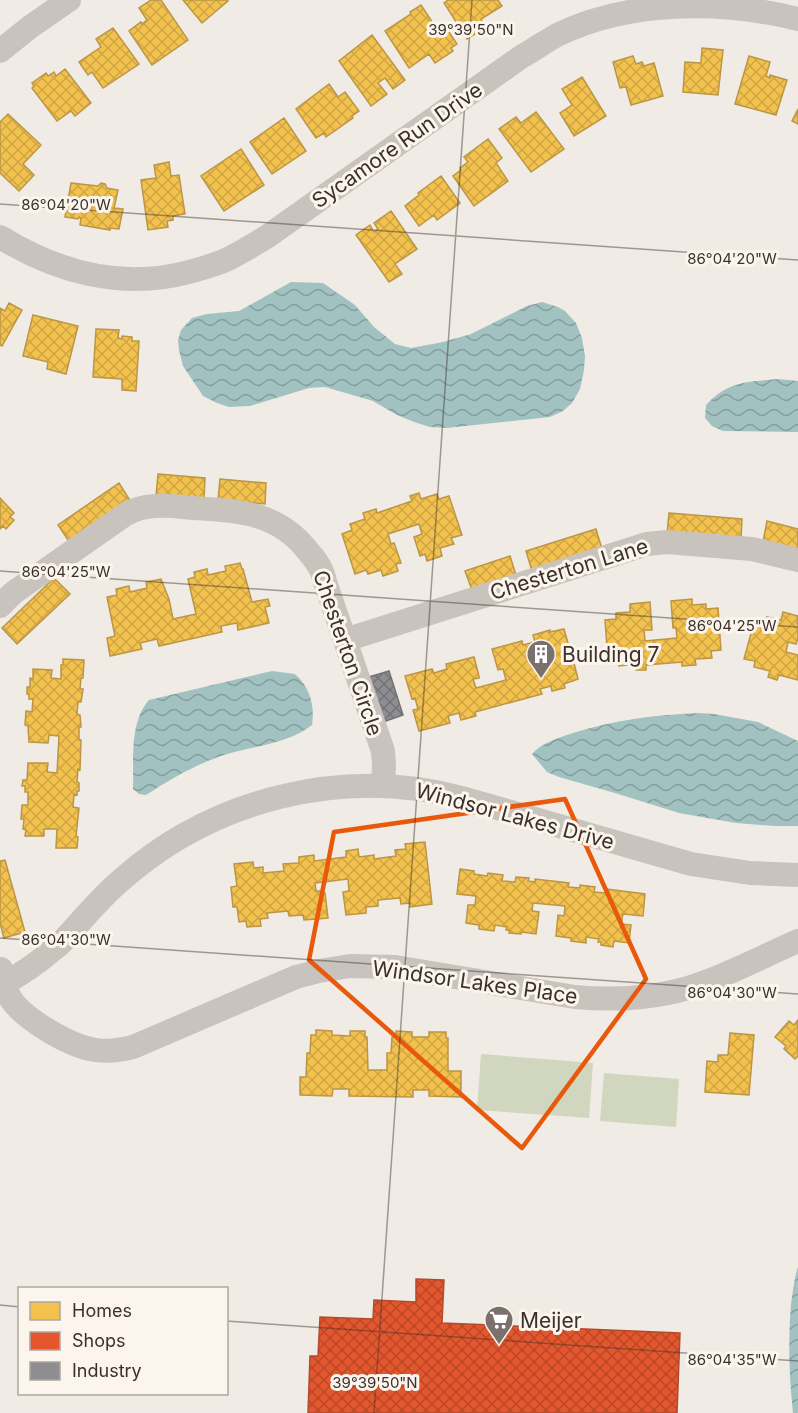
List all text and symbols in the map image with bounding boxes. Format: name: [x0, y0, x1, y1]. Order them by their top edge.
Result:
text: 39°39'50"N: [428, 20, 514, 39]
street label: Sycamore Run Drive: [307, 77, 487, 213]
text: 86°04'20"W: [21, 195, 111, 214]
text: 86°04'20"W: [687, 249, 777, 268]
street label: Chesterton Lane: [487, 533, 651, 605]
text: 86°04'25"W: [21, 562, 111, 581]
street label: Chesterton Circle: [308, 567, 388, 739]
text: 86°04'25"W: [687, 616, 777, 635]
building icon: Building 7: [525, 638, 557, 680]
place label: Building 7: [562, 642, 659, 667]
street label: Windsor Lakes Drive: [413, 777, 617, 855]
text: 86°04'30"W: [21, 930, 111, 949]
street label: Windsor Lakes Place: [371, 955, 579, 1009]
text: 86°04'30"W: [687, 983, 777, 1002]
legend: [18, 1287, 228, 1395]
text: Homes: [72, 1300, 132, 1321]
supermarket icon: Meijer: [483, 1304, 515, 1346]
place label: Meijer: [520, 1308, 582, 1333]
text: Shops: [72, 1330, 126, 1351]
text: 86°04'35"W: [687, 1350, 777, 1369]
text: Industry: [72, 1360, 142, 1381]
text: 39°39'50"N: [332, 1373, 418, 1392]

